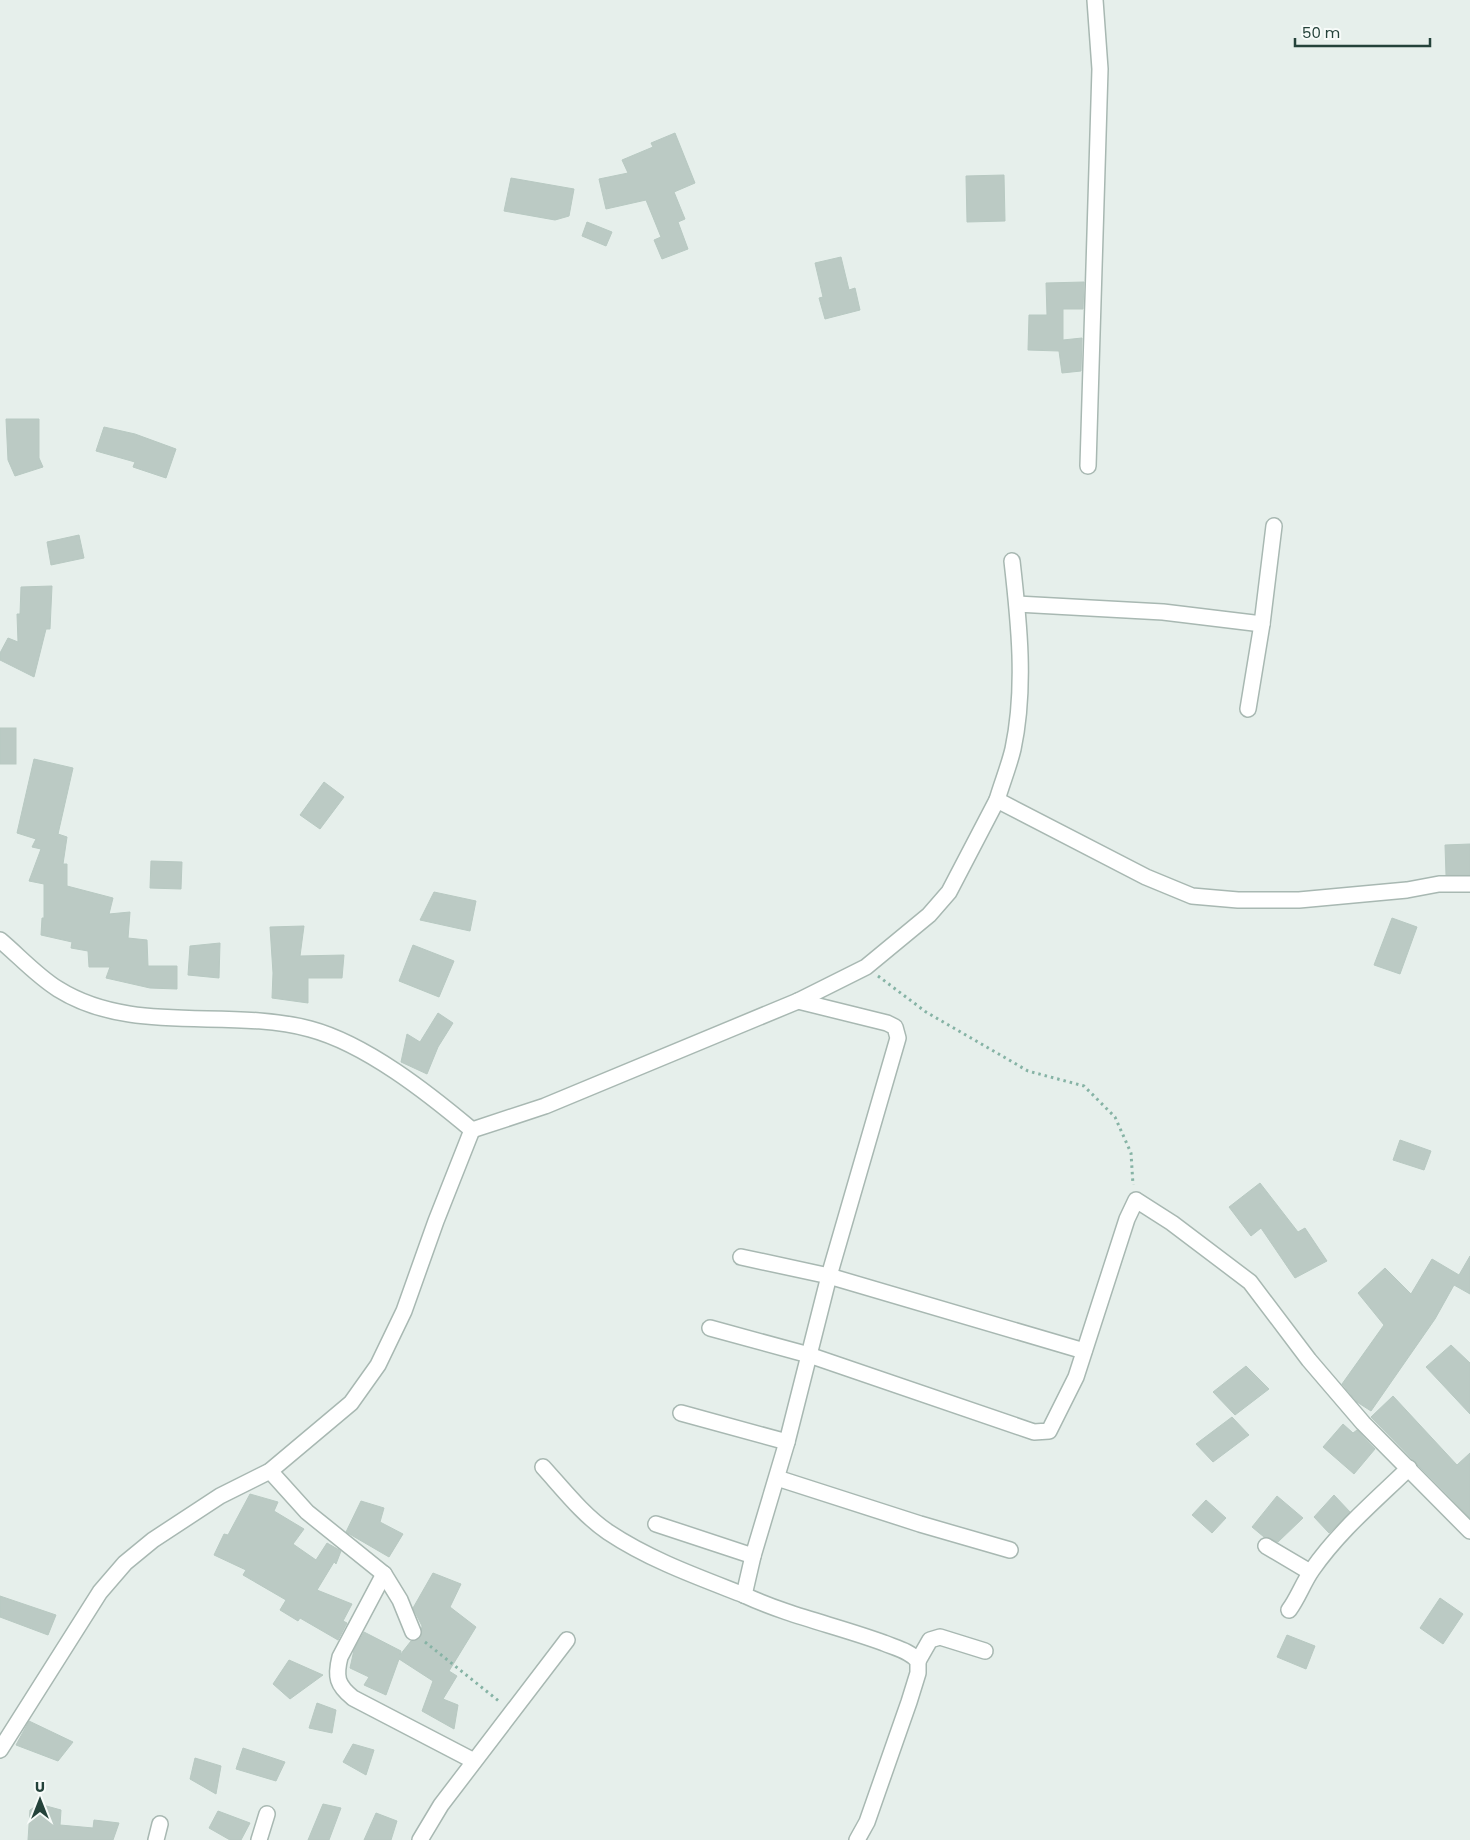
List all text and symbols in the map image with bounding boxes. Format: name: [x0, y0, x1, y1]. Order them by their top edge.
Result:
scale bar: [1295, 15, 1430, 47]
text: 50 m: [1302, 22, 1340, 43]
north arrow: [15, 1775, 65, 1825]
text: U: [35, 1777, 45, 1797]

